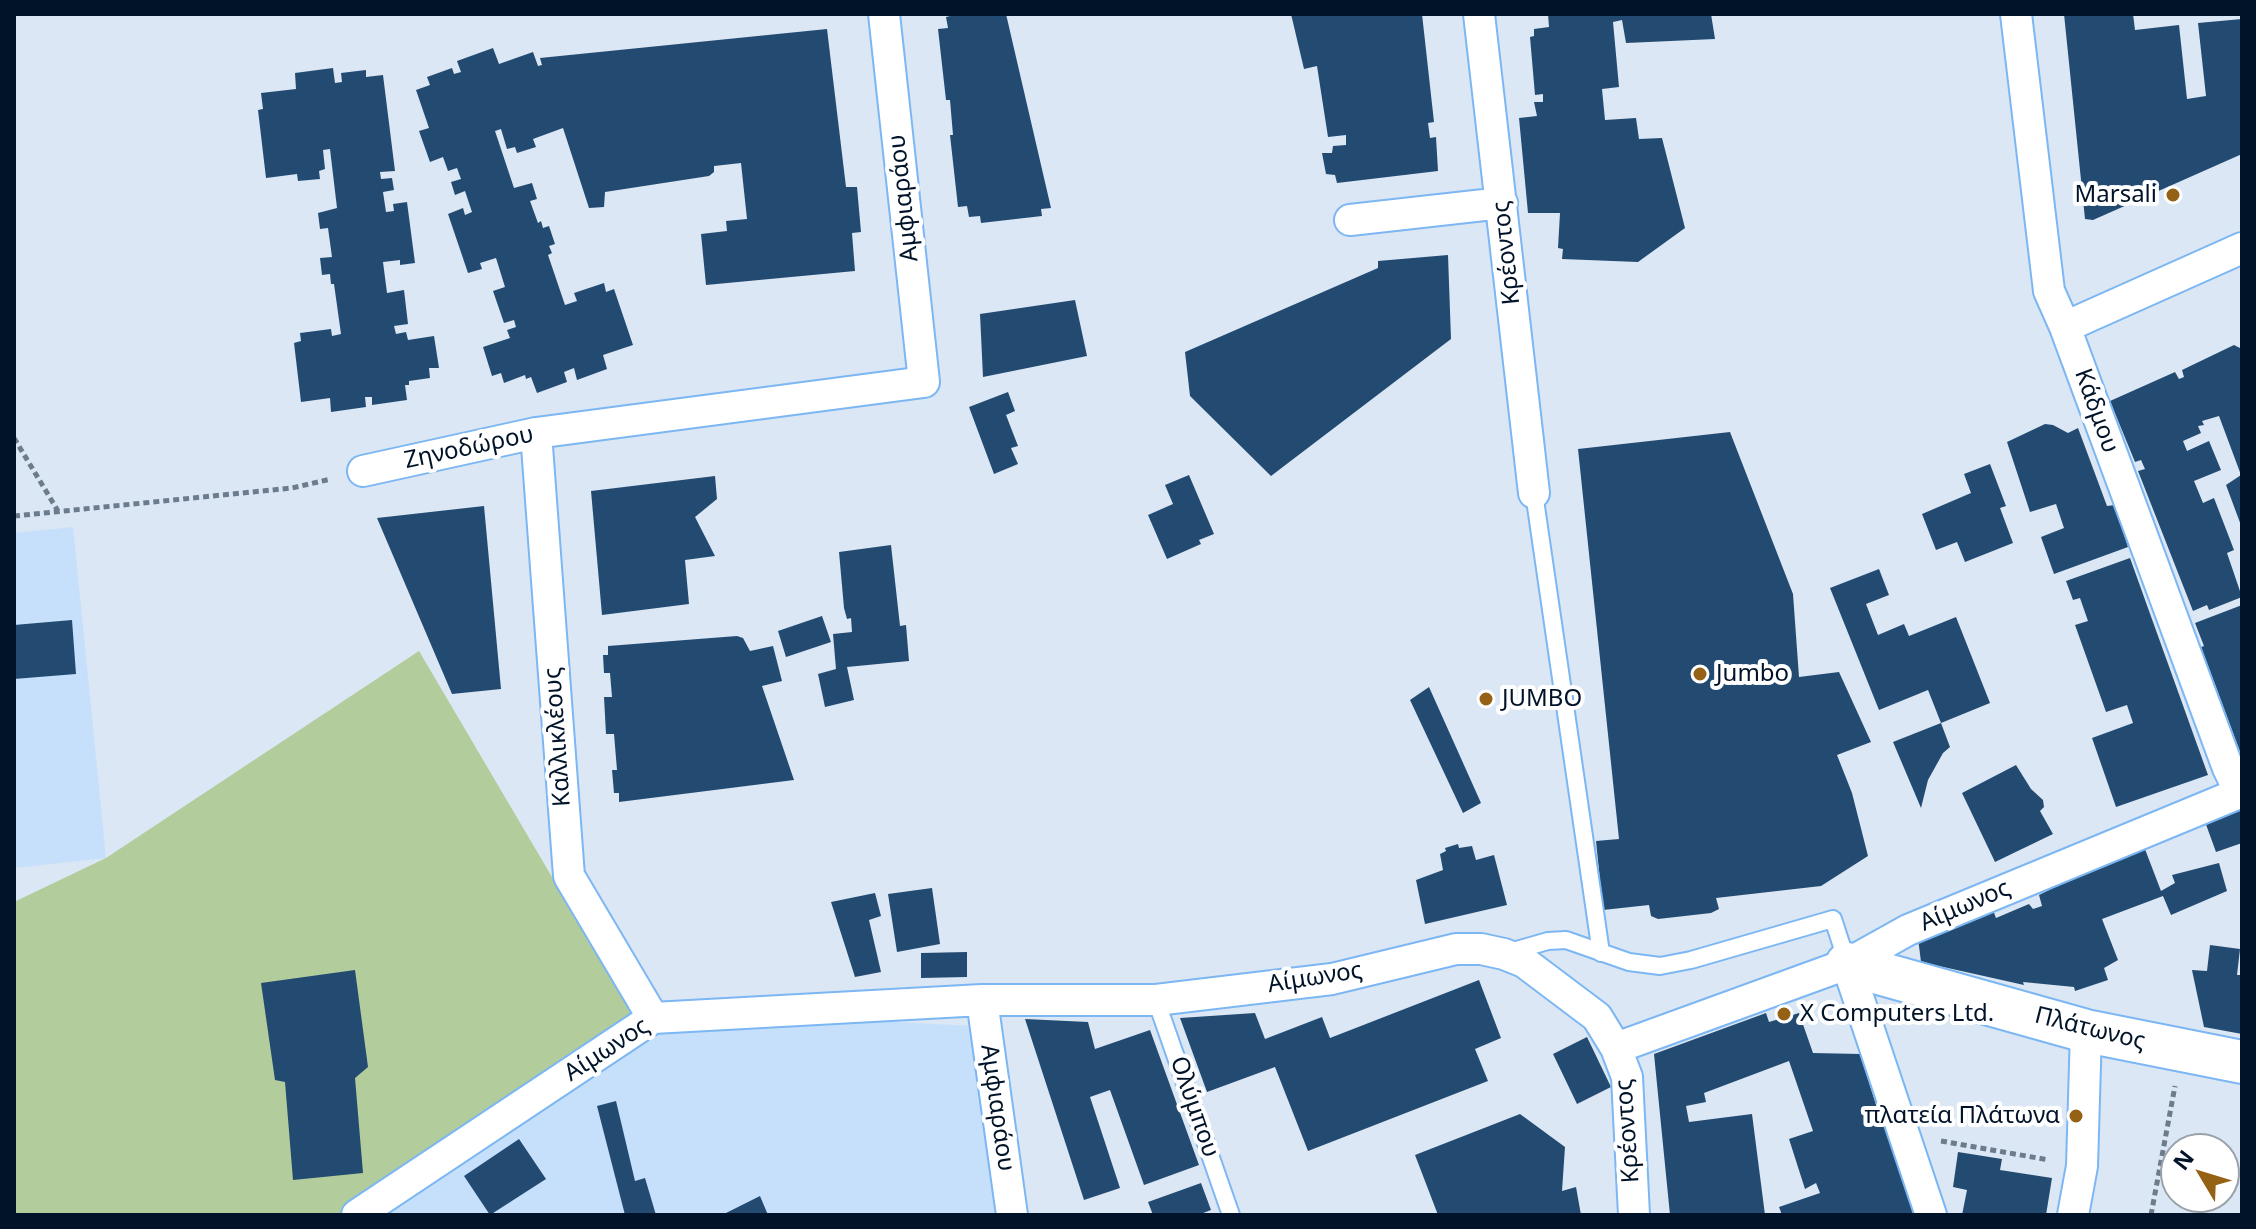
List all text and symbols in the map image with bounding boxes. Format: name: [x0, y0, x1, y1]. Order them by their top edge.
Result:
street label: Αμφιαράου: [883, 133, 925, 263]
place label: Marsali: [2075, 181, 2157, 209]
marker: Marsali: [2164, 186, 2182, 204]
street label: Κρέοντος: [1487, 200, 1527, 306]
street label: Κάδμου: [2068, 365, 2124, 457]
street label: Ζηνοδώρου: [402, 420, 536, 476]
place label: Jumbo: [1716, 660, 1789, 688]
marker: Jumbo: [1691, 665, 1709, 683]
street label: Καλλικλέους: [539, 666, 577, 808]
place label: JUMBO: [1502, 685, 1582, 713]
marker: JUMBO: [1477, 690, 1495, 708]
street label: Αίμωνος: [1916, 874, 2014, 938]
street label: Αίμωνος: [1266, 956, 1364, 1000]
place label: X Computers Ltd.: [1800, 1000, 1994, 1028]
street label: Πλάτωνος: [2032, 1001, 2148, 1057]
marker: X Computers Ltd.: [1775, 1005, 1793, 1023]
street label: Αίμωνος: [559, 1012, 655, 1088]
street label: Αμφιαράου: [974, 1043, 1020, 1173]
street label: Ολύμπου: [1163, 1053, 1225, 1161]
street label: Κρέοντος: [1610, 1078, 1646, 1184]
place label: πλατεία Πλάτωνα: [1865, 1102, 2060, 1130]
marker: πλατεία Πλάτωνα: [2067, 1107, 2085, 1125]
north arrow: [2160, 1133, 2240, 1213]
text: N: [2165, 1143, 2200, 1176]

